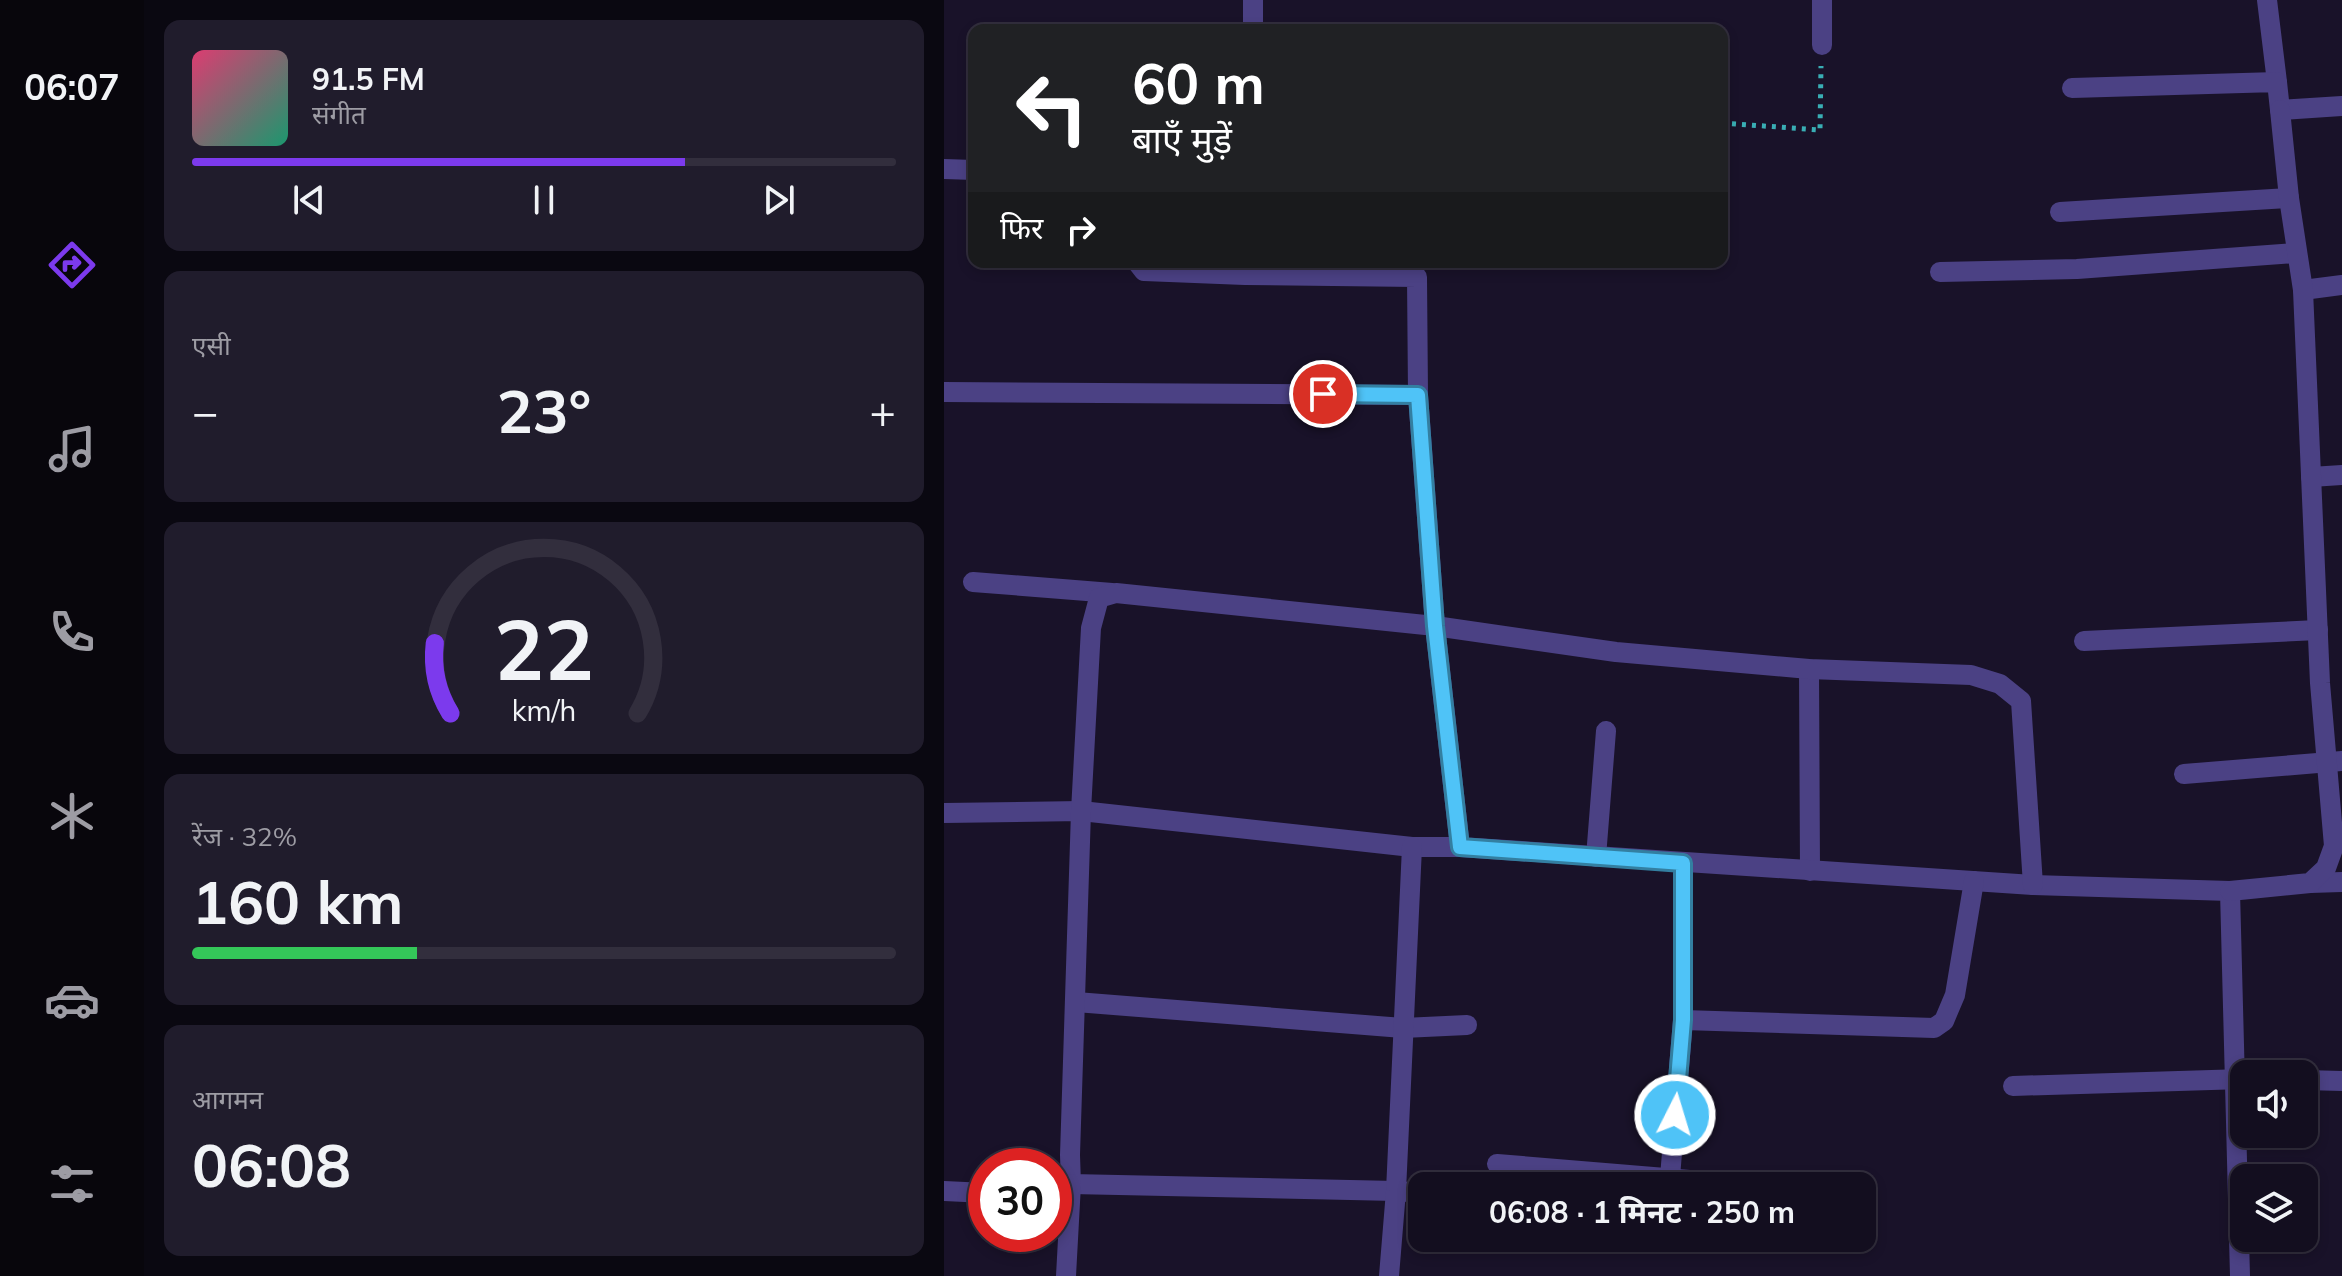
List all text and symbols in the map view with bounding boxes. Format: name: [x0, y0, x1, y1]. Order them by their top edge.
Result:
text: 60 m: [1132, 48, 1265, 118]
icon: left: [1000, 56, 1104, 160]
text: 91.5 FM: [312, 60, 425, 98]
text: 06:07: [24, 64, 120, 109]
text: संगीत: [312, 98, 366, 131]
text: बाएँ मुड़ें: [1132, 117, 1232, 162]
icon: previous: [287, 178, 331, 222]
icon: pause: [522, 178, 566, 222]
icon: next: [757, 178, 801, 222]
icon: right: [1059, 208, 1103, 252]
text: फिर: [1000, 209, 1043, 247]
icon: directions: [44, 237, 100, 293]
text: एसी: [192, 329, 231, 362]
pin: [1289, 360, 1357, 428]
icon: arrive: [1301, 372, 1345, 416]
text: 23°: [497, 373, 591, 448]
text: −: [192, 384, 218, 439]
text: +: [870, 384, 896, 439]
icon: music: [44, 421, 100, 477]
text: 22: [494, 596, 594, 701]
icon: phone: [44, 604, 100, 660]
text: km/h: [512, 692, 576, 728]
icon: climate: [44, 788, 100, 844]
text: रेंज · 32%: [192, 820, 297, 853]
text: 160 km: [192, 864, 404, 939]
icon: car: [44, 972, 100, 1028]
map controls: [2230, 1060, 2318, 1252]
button: sound: [2230, 1060, 2318, 1148]
position arrow: [1633, 1073, 1717, 1157]
text: आगमन: [192, 1083, 263, 1116]
text: 06:08: [192, 1127, 351, 1202]
speed limit sign: 30: [968, 1148, 1072, 1252]
icon: filters: [44, 1156, 100, 1212]
button: layers: [2230, 1164, 2318, 1252]
text: 06:08 · 1 मिनट · 250 m: [1489, 1193, 1795, 1231]

